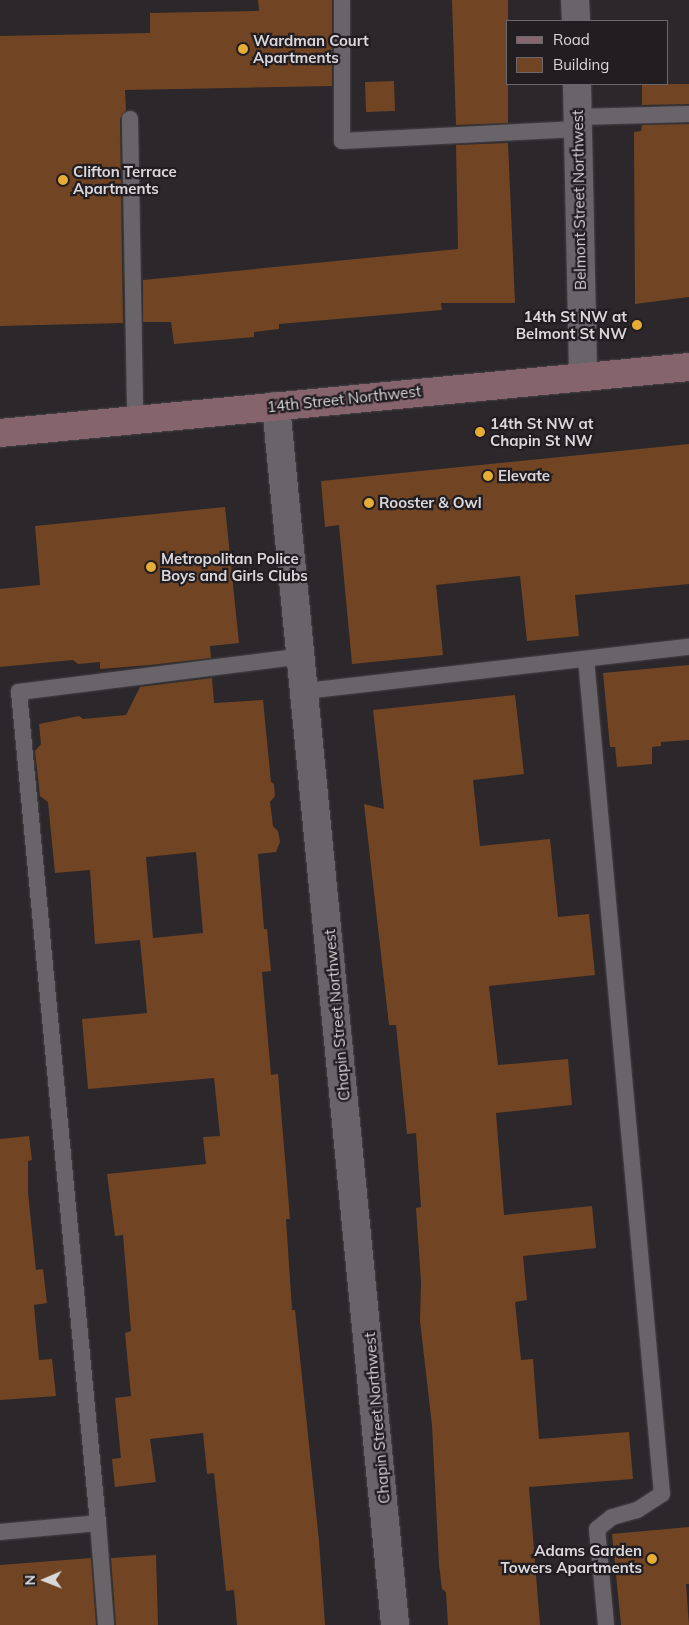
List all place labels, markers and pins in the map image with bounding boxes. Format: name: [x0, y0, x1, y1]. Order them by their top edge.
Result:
place label: Wardman Court Apartments: [253, 31, 369, 66]
marker: Wardman Court Apartments: [237, 43, 249, 55]
place label: Clifton Terrace Apartments: [73, 162, 177, 197]
marker: Clifton Terrace Apartments: [57, 174, 69, 186]
place label: 14th St NW at Belmont St NW: [516, 307, 627, 342]
marker: 14th St NW at Belmont St NW: [631, 319, 643, 331]
place label: 14th St NW at Chapin St NW: [490, 414, 593, 449]
marker: 14th St NW at Chapin St NW: [474, 426, 486, 438]
place label: Elevate: [498, 467, 550, 485]
marker: Elevate: [482, 470, 494, 482]
place label: Rooster & Owl: [379, 494, 482, 512]
marker: Rooster & Owl: [363, 497, 375, 509]
place label: Metropolitan Police Boys and Girls Clubs: [161, 549, 308, 584]
marker: Metropolitan Police Boys and Girls Clubs: [145, 561, 157, 573]
place label: Adams Garden Towers Apartments: [501, 1541, 642, 1576]
marker: Adams Garden Towers Apartments: [646, 1553, 658, 1565]

